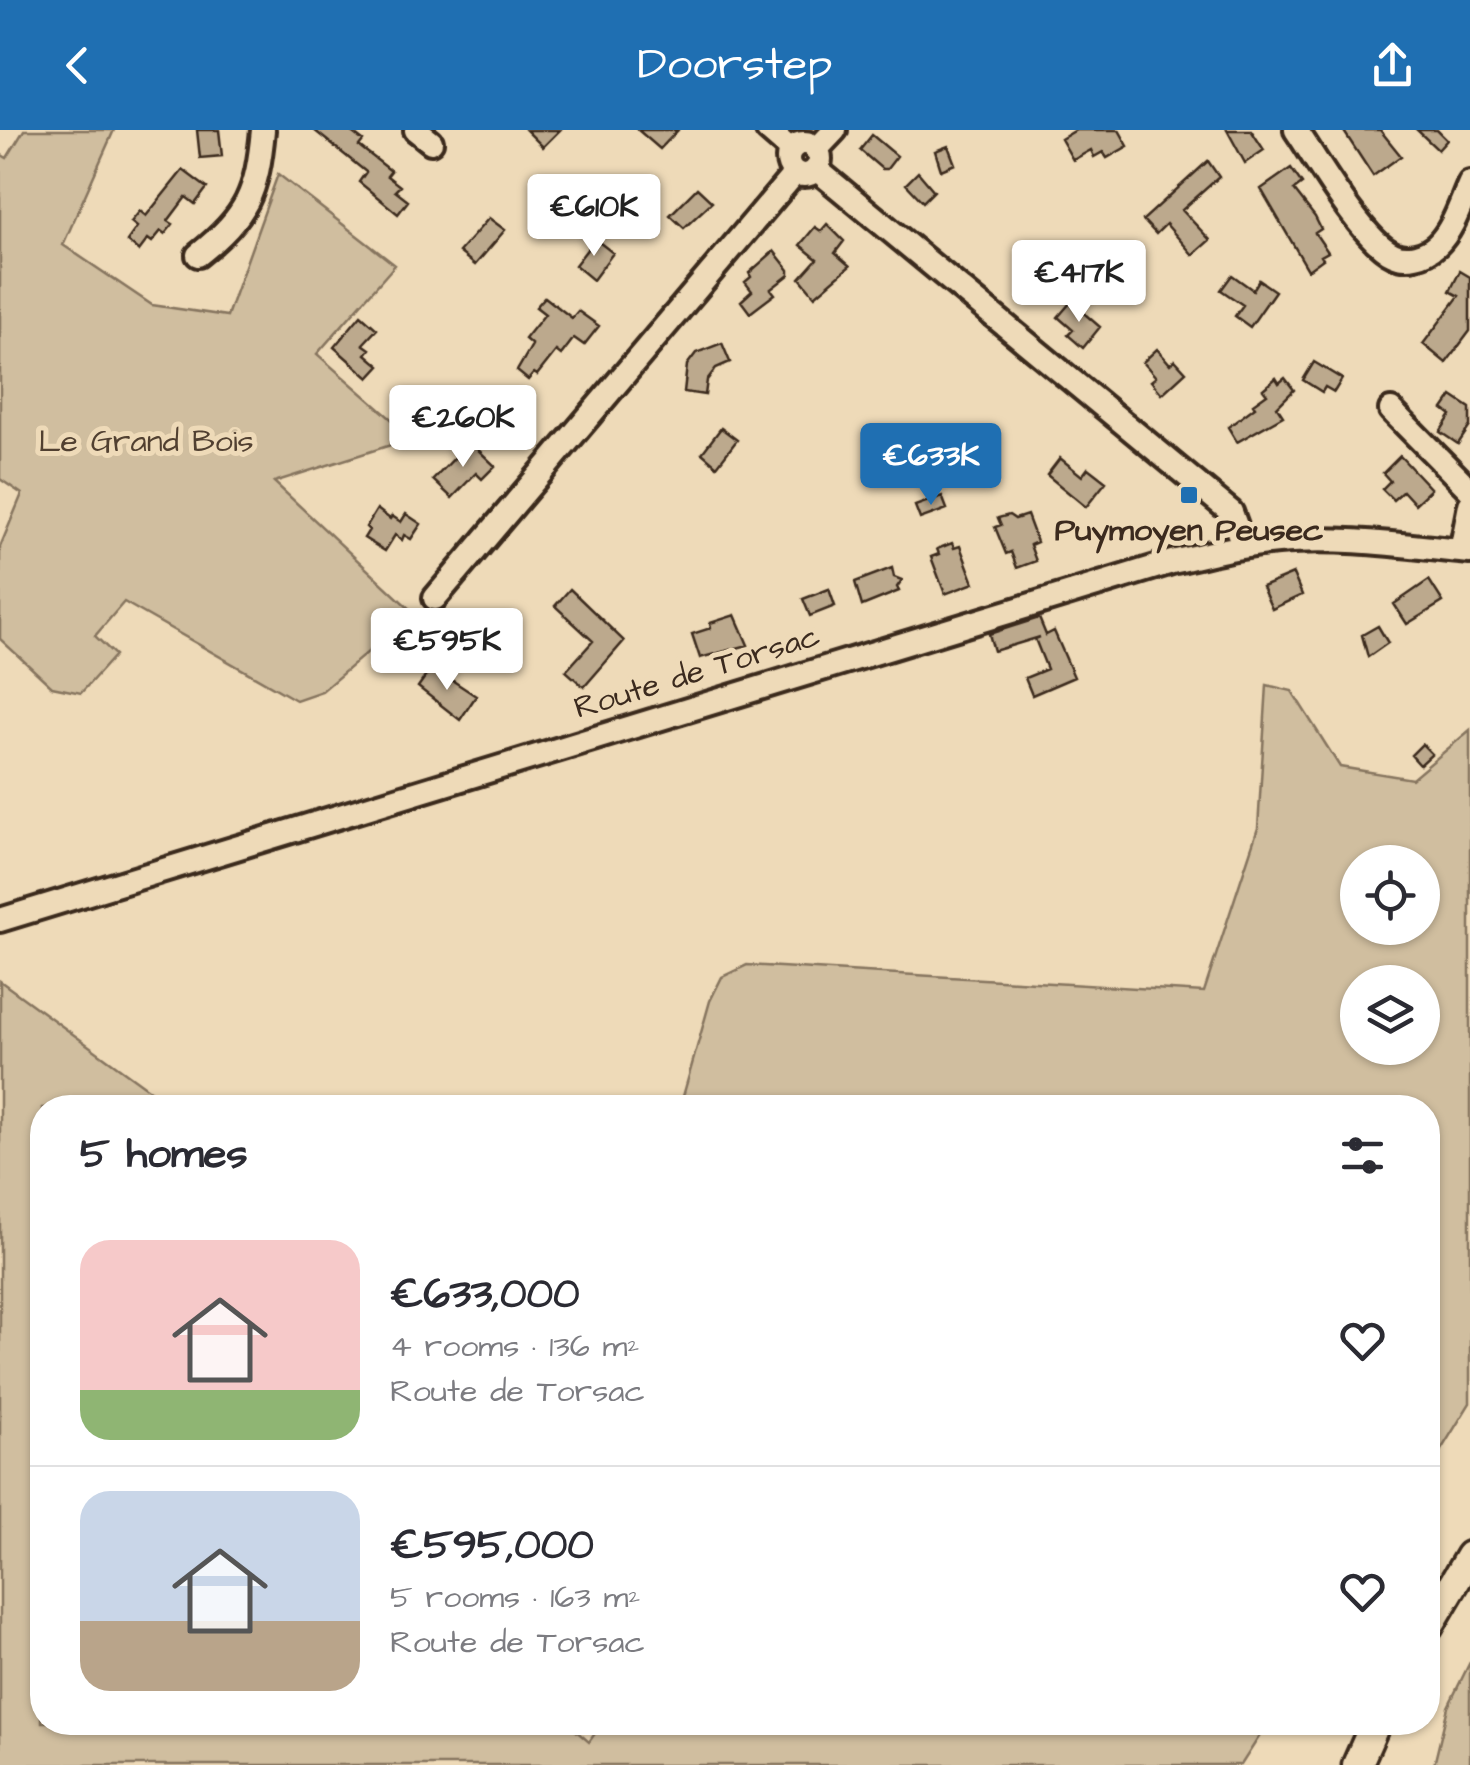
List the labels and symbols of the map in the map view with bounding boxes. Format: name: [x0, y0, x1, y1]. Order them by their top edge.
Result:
pin: €610K: [524, 174, 664, 259]
pin: €417K: [1009, 240, 1149, 325]
pin: €260K: [393, 385, 533, 470]
park label: Le Grand Bois: [38, 419, 254, 464]
pin: €633K: [861, 423, 1001, 508]
marker: Puymoyen Peusec: [1178, 484, 1200, 506]
place label: Puymoyen Peusec: [1055, 508, 1323, 554]
pin: €595K: [377, 608, 517, 693]
street label: Route de Torsac: [569, 613, 825, 731]

